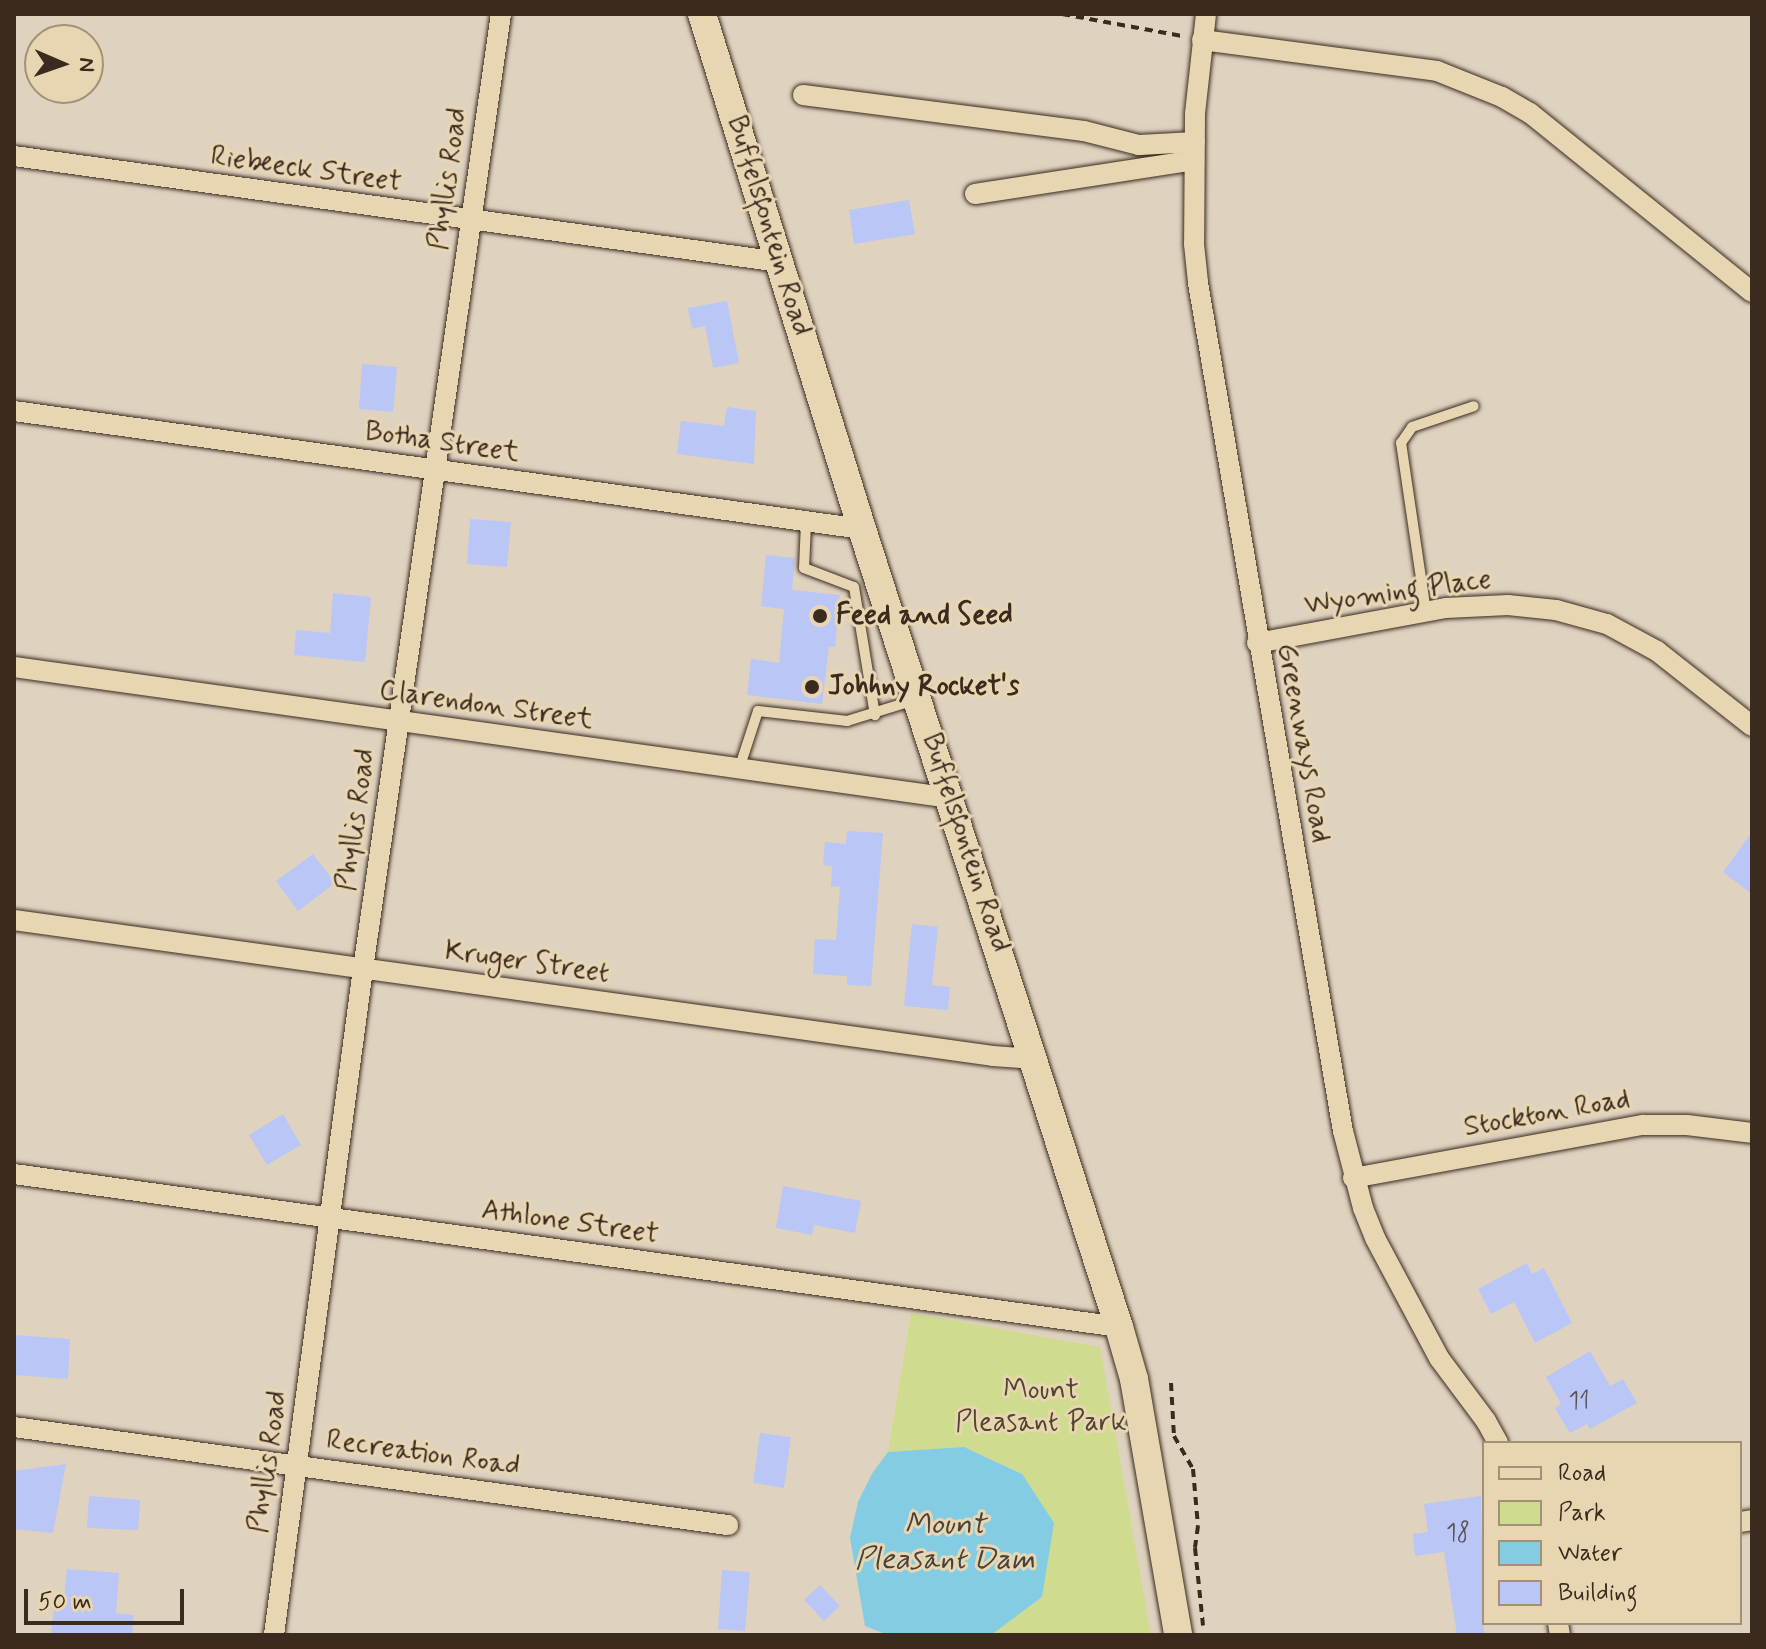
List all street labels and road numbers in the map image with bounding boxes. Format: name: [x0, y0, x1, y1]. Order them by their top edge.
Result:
street label: Phyllis Road: [422, 106, 476, 252]
street label: Buffelsfontein Road: [719, 112, 817, 340]
street label: Riebeeck Street: [209, 140, 403, 200]
street label: Botha Street: [363, 416, 521, 470]
street label: Wyoming Place: [1304, 563, 1492, 623]
street label: Greenways Road: [1269, 641, 1337, 845]
street label: Clarendon Street: [377, 674, 595, 738]
street label: Buffelsfontein Road: [914, 729, 1016, 957]
street label: Phyllis Road: [330, 747, 384, 893]
street label: Kruger Street: [440, 934, 614, 992]
street label: Stockton Road: [1461, 1083, 1633, 1145]
street label: Athlone Street: [480, 1194, 660, 1252]
street label: Phyllis Road: [242, 1389, 296, 1535]
street label: Recreation Road: [326, 1424, 520, 1484]

